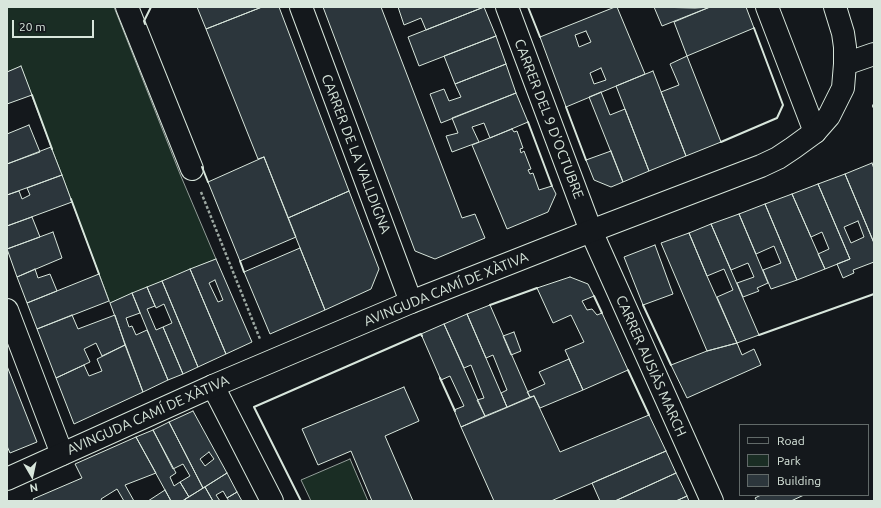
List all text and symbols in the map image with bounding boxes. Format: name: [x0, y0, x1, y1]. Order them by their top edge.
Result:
scale bar: [14, 12, 96, 38]
text: 20 m: [19, 20, 46, 33]
street label: CARRER DEL 9 D'OCTUBRE: [511, 37, 587, 201]
street label: CARRER DE LA VALLDIGNA: [318, 72, 394, 236]
street label: AVINGUDA CAMÍ DE XÀTIVA: [361, 248, 531, 330]
street label: CARRER AUSIÀS MARCH: [612, 293, 690, 439]
street label: AVINGUDA CAMÍ DE XÀTIVA: [64, 372, 232, 458]
legend: [739, 424, 869, 496]
text: Road: [777, 434, 805, 447]
text: Park: [777, 454, 801, 467]
north arrow: [12, 456, 52, 496]
text: Building: [777, 474, 821, 487]
text: N: [29, 481, 39, 494]

